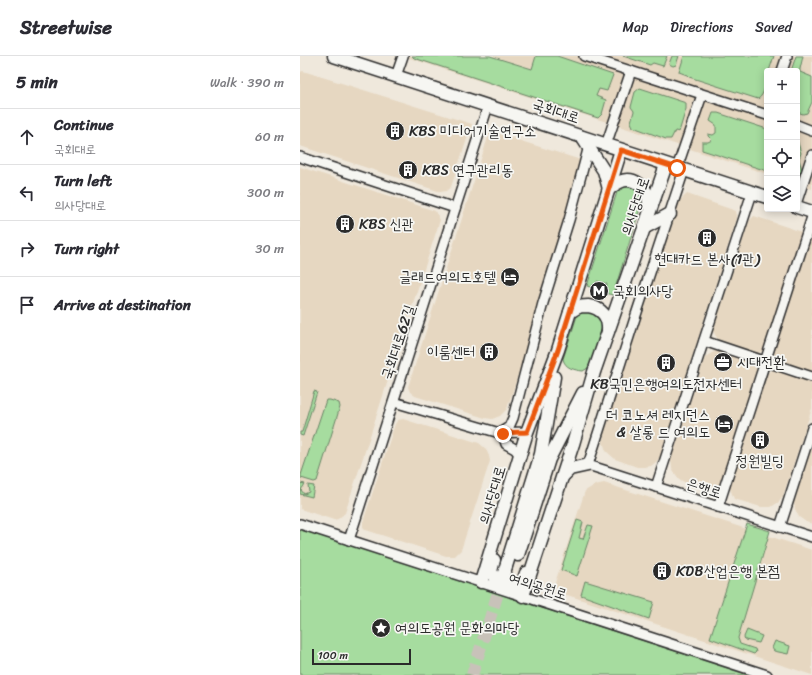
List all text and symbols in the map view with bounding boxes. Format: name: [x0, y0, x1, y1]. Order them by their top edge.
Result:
text: Streetwise: [20, 11, 112, 44]
text: Map: [622, 15, 648, 40]
text: Directions: [670, 15, 733, 40]
text: Saved: [755, 15, 792, 40]
text: 5 min: [16, 67, 58, 97]
map controls: [764, 68, 800, 212]
button: +: [764, 68, 800, 104]
text: Walk · 390 m: [210, 71, 284, 94]
street label: 국회대로: [529, 91, 583, 131]
button: −: [764, 104, 800, 140]
text: Continue: [54, 112, 114, 138]
place label: KBS 미디어기술연구소: [409, 118, 536, 144]
building icon: KBS 미디어기술연구소: [384, 120, 406, 142]
text: 60 m: [255, 125, 284, 148]
icon: ahead: [16, 126, 38, 148]
text: 국회대로: [54, 138, 96, 161]
button: locate: [764, 140, 800, 176]
place label: KBS 연구관리동: [422, 157, 513, 183]
building icon: KBS 연구관리동: [397, 159, 419, 181]
route start: [668, 159, 686, 177]
text: Turn left: [54, 168, 112, 194]
street label: 의사당대로: [613, 173, 657, 239]
button: layers: [764, 176, 800, 212]
text: 300 m: [247, 181, 284, 204]
icon: left: [16, 182, 38, 204]
text: 의사당대로: [54, 194, 106, 217]
place label: KBS 신관: [359, 211, 414, 237]
building icon: KBS 신관: [334, 213, 356, 235]
building icon: 현대카드 본사(1관): [696, 227, 718, 249]
text: Turn right: [54, 236, 119, 262]
text: 30 m: [255, 237, 284, 260]
icon: right: [16, 238, 38, 260]
place label: 현대카드 본사(1관): [654, 246, 760, 272]
place label: 글래드여의도호텔: [399, 264, 496, 290]
hotel icon: 글래드여의도호텔: [499, 266, 521, 288]
place label: 국회의사당: [613, 278, 673, 304]
metro station icon: 국회의사당: [588, 280, 610, 302]
text: Arrive at destination: [54, 292, 191, 318]
icon: arrive: [16, 294, 38, 316]
street label: 국회대로62길: [374, 301, 422, 383]
place label: 이룸센터: [427, 339, 475, 365]
building icon: 이룸센터: [478, 341, 500, 363]
place label: 시대전환: [737, 349, 785, 375]
office icon: 시대전환: [712, 351, 734, 373]
building icon: KB국민은행여의도전자센터: [655, 352, 677, 374]
place label: KB국민은행여의도전자센터: [590, 371, 742, 397]
place label: 더 코노셔 레지던스 & 살롱 드 여의도: [606, 402, 710, 445]
hotel icon: 더 코노셔 레지던스 & 살롱 드 여의도: [713, 413, 735, 435]
route end: [494, 425, 512, 443]
building icon: 정원빌딩: [749, 429, 771, 451]
place label: 정원빌딩: [736, 448, 784, 474]
street label: 의사당대로: [471, 462, 513, 528]
street label: 은행로: [683, 470, 725, 506]
place label: KDB산업은행 본점: [676, 558, 780, 584]
building icon: KDB산업은행 본점: [651, 560, 673, 582]
street label: 여의공원로: [505, 564, 571, 608]
place label: 여의도공원 문화의마당: [395, 615, 520, 641]
place icon: 여의도공원 문화의마당: [370, 617, 392, 639]
text: 100 m: [318, 646, 348, 665]
scale bar: [312, 647, 411, 666]

